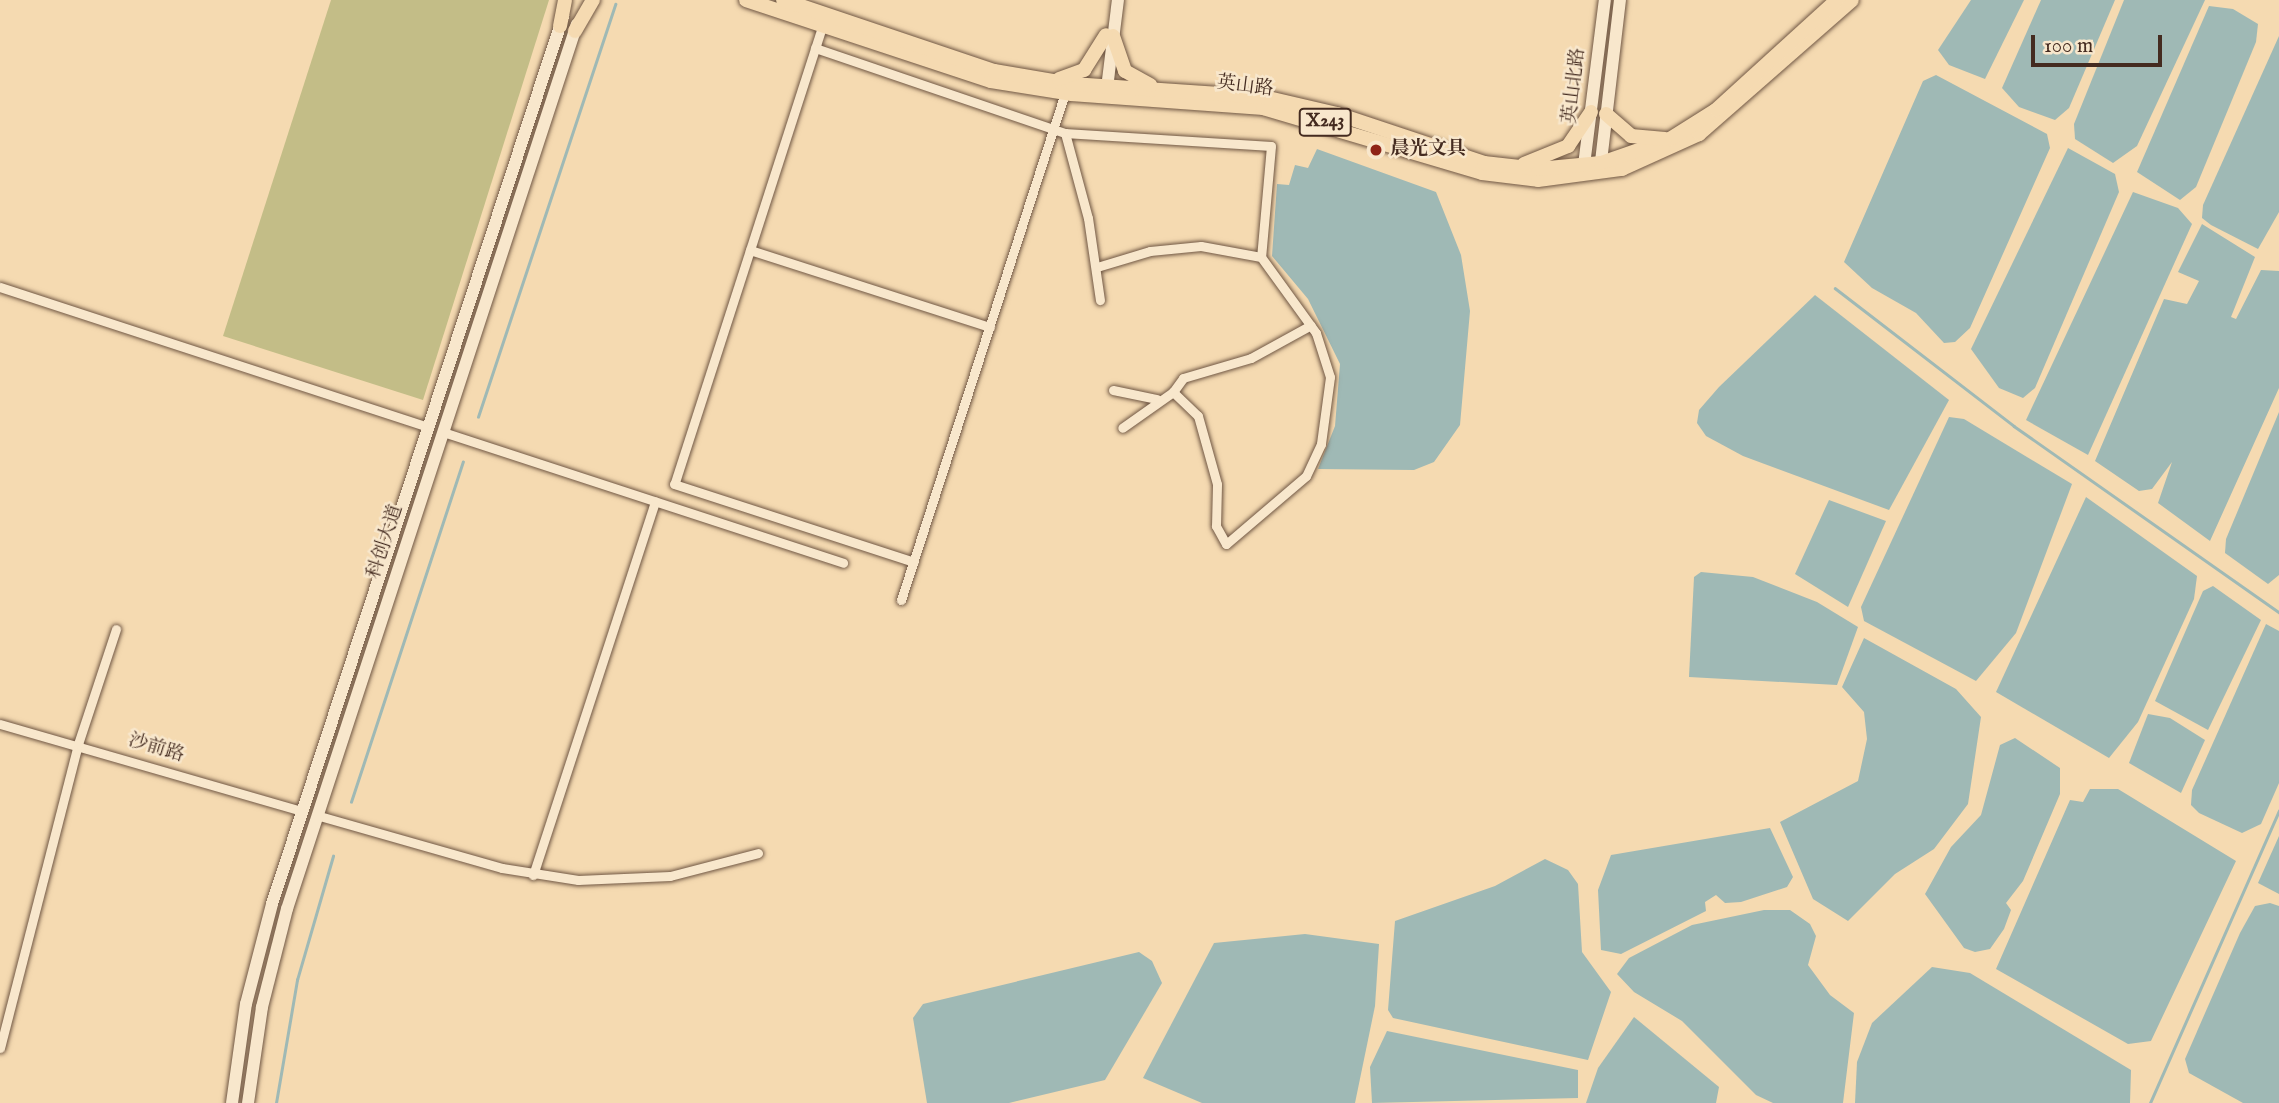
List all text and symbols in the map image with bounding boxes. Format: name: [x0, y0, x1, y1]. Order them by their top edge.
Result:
scale bar: [2034, 21, 2165, 65]
text: 100 m: [2044, 33, 2093, 60]
street label: 英山北路: [1559, 47, 1591, 125]
street label: 英山路: [1215, 72, 1275, 102]
road number: X243: [1297, 107, 1353, 136]
place label: 晨光文具: [1390, 139, 1466, 161]
marker: 晨光文具: [1368, 142, 1384, 158]
street label: 科创大道: [363, 502, 409, 582]
street label: 沙前路: [125, 730, 187, 768]

